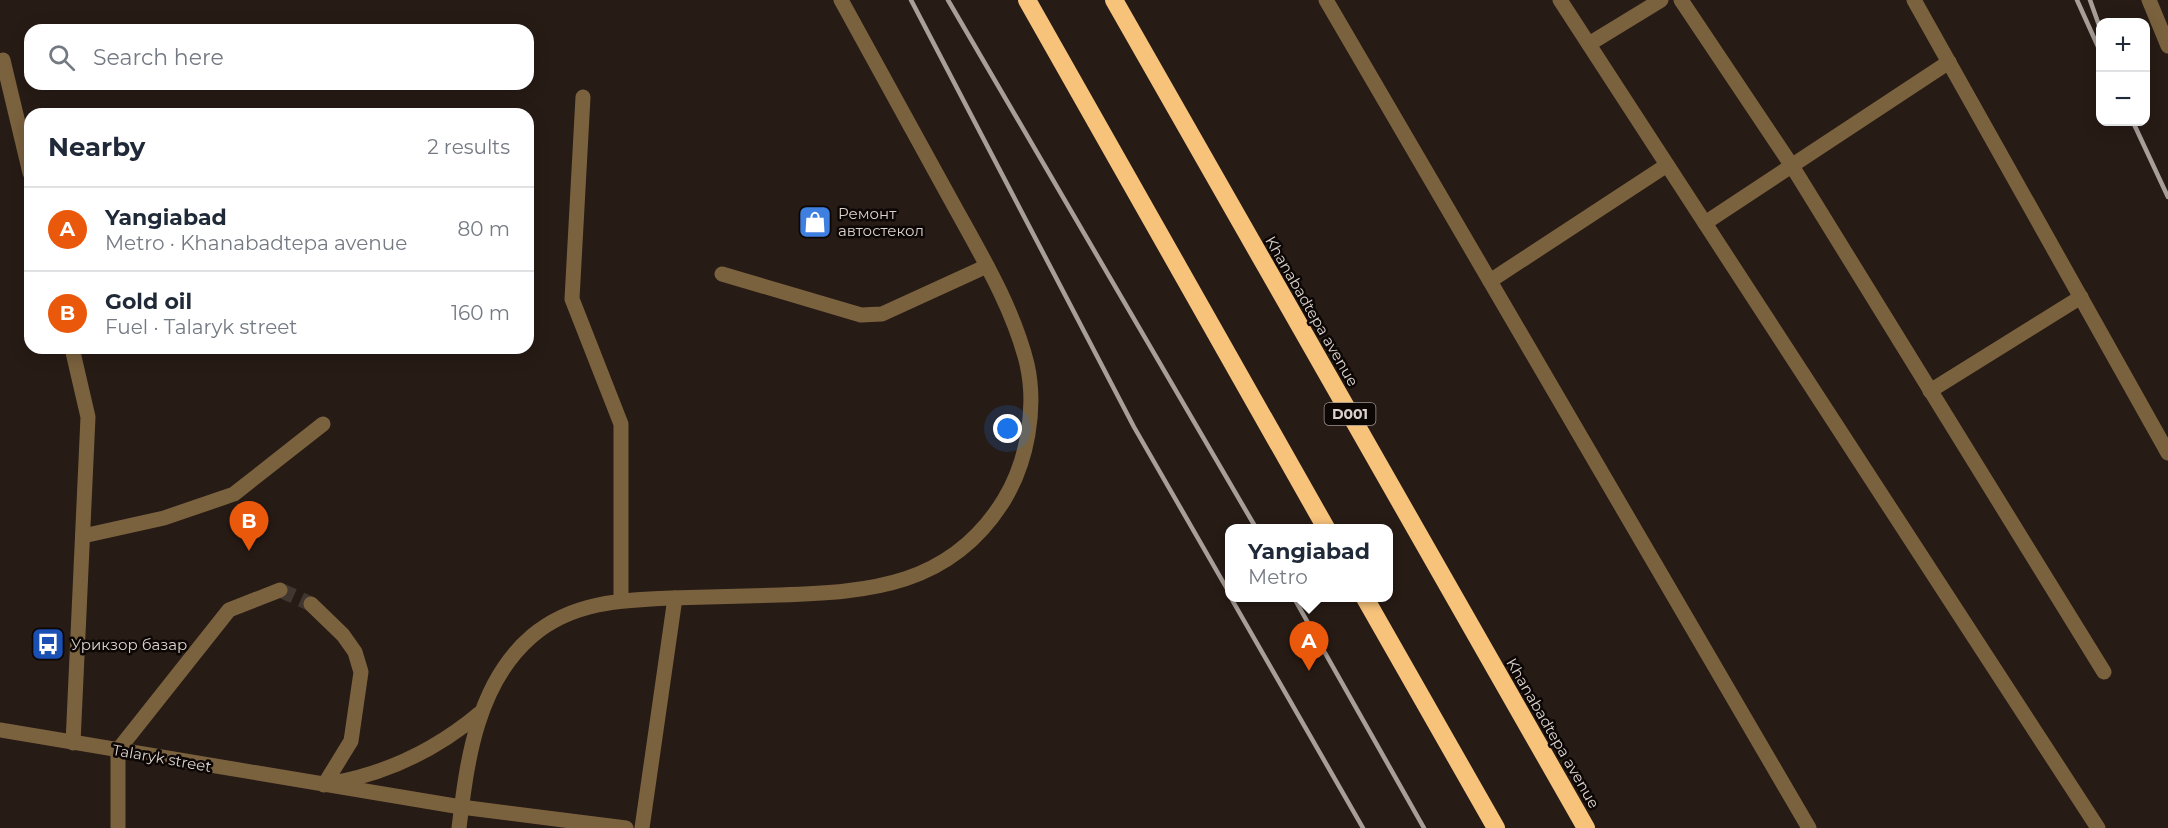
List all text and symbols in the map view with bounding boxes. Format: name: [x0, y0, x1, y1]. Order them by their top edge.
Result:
map controls: [2096, 18, 2150, 126]
button: +: [2096, 18, 2150, 72]
search box: [24, 24, 534, 90]
icon: search: [45, 41, 78, 74]
text: Search here: [93, 44, 224, 71]
button: −: [2096, 72, 2150, 126]
text: Nearby: [48, 131, 145, 163]
text: 2 results: [427, 135, 510, 159]
text: Yangiabad: [105, 204, 227, 231]
shop icon: Ремонт автостекол: [797, 204, 833, 240]
place label: Ремонт автостекол: [838, 204, 924, 240]
text: A: [60, 217, 75, 241]
text: 80 m: [458, 217, 510, 241]
text: Metro · Khanabadtepa avenue: [105, 231, 407, 255]
street label: Khanabadtepa avenue: [1261, 232, 1363, 390]
text: Gold oil: [105, 288, 192, 315]
text: B: [60, 301, 75, 325]
text: 160 m: [451, 301, 510, 325]
text: Fuel · Talaryk street: [105, 315, 297, 339]
road number: D001: [1324, 403, 1376, 425]
your location: [993, 414, 1022, 443]
pin: B: [230, 502, 268, 551]
popup: [1225, 524, 1393, 602]
text: Yangiabad: [1248, 538, 1370, 565]
text: Metro: [1248, 565, 1308, 589]
pin: A: [1290, 622, 1328, 671]
bus stop icon: Урикзор базар: [30, 626, 66, 662]
place label: Урикзор базар: [71, 635, 187, 654]
street label: Khanabadtepa avenue: [1502, 654, 1604, 812]
street label: Talaryk street: [111, 740, 213, 776]

